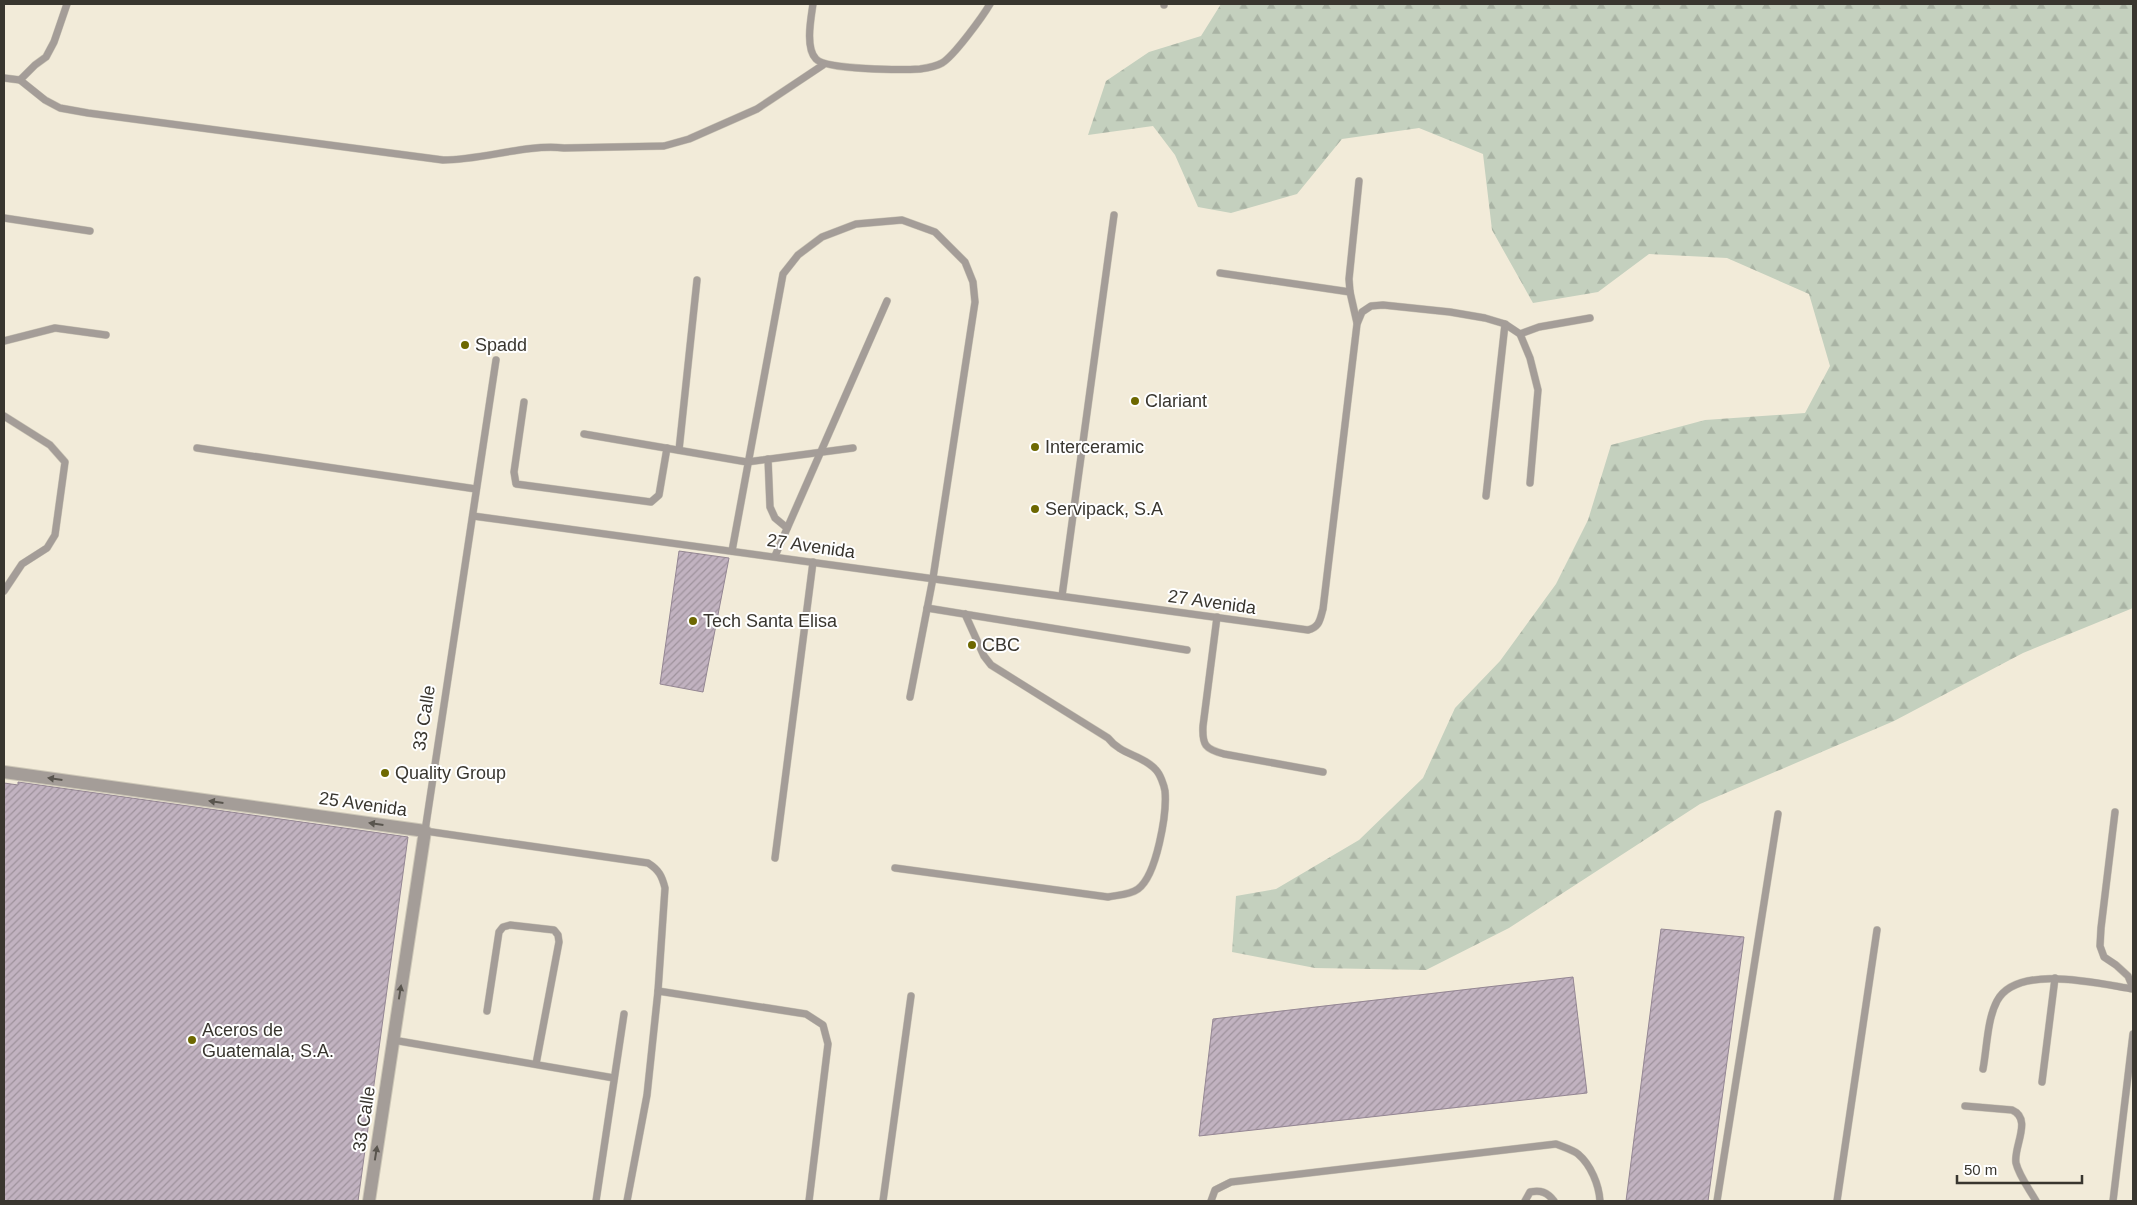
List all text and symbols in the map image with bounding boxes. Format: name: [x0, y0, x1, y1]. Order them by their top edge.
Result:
place label: Spadd: [475, 335, 527, 355]
marker: Spadd: [459, 339, 471, 351]
place label: Clariant: [1145, 391, 1207, 411]
marker: Clariant: [1129, 395, 1141, 407]
place label: Interceramic: [1045, 437, 1144, 457]
marker: Interceramic: [1029, 441, 1041, 453]
place label: Servipack, S.A: [1045, 499, 1163, 519]
marker: Servipack, S.A: [1029, 503, 1041, 515]
street label: 27 Avenida: [766, 530, 857, 562]
street label: 27 Avenida: [1167, 586, 1258, 618]
place label: Tech Santa Elisa: [703, 611, 838, 631]
marker: Tech Santa Elisa: [687, 615, 699, 627]
place label: CBC: [982, 635, 1020, 655]
marker: CBC: [966, 639, 978, 651]
street label: 33 Calle: [409, 684, 439, 752]
place label: Quality Group: [395, 763, 506, 783]
marker: Quality Group: [379, 767, 391, 779]
one-way arrow: [46, 775, 62, 783]
street label: 25 Avenida: [318, 788, 409, 820]
one-way arrow: [207, 797, 223, 805]
one-way arrow: [368, 820, 384, 828]
one-way arrow: [397, 984, 405, 1000]
place label: Aceros de Guatemala, S.A.: [202, 1020, 334, 1061]
marker: Aceros de Guatemala, S.A.: [186, 1034, 198, 1046]
street label: 33 Calle: [349, 1085, 379, 1153]
one-way arrow: [372, 1145, 380, 1161]
scale bar: [1957, 1152, 2082, 1184]
text: 50 m: [1964, 1161, 1997, 1178]

